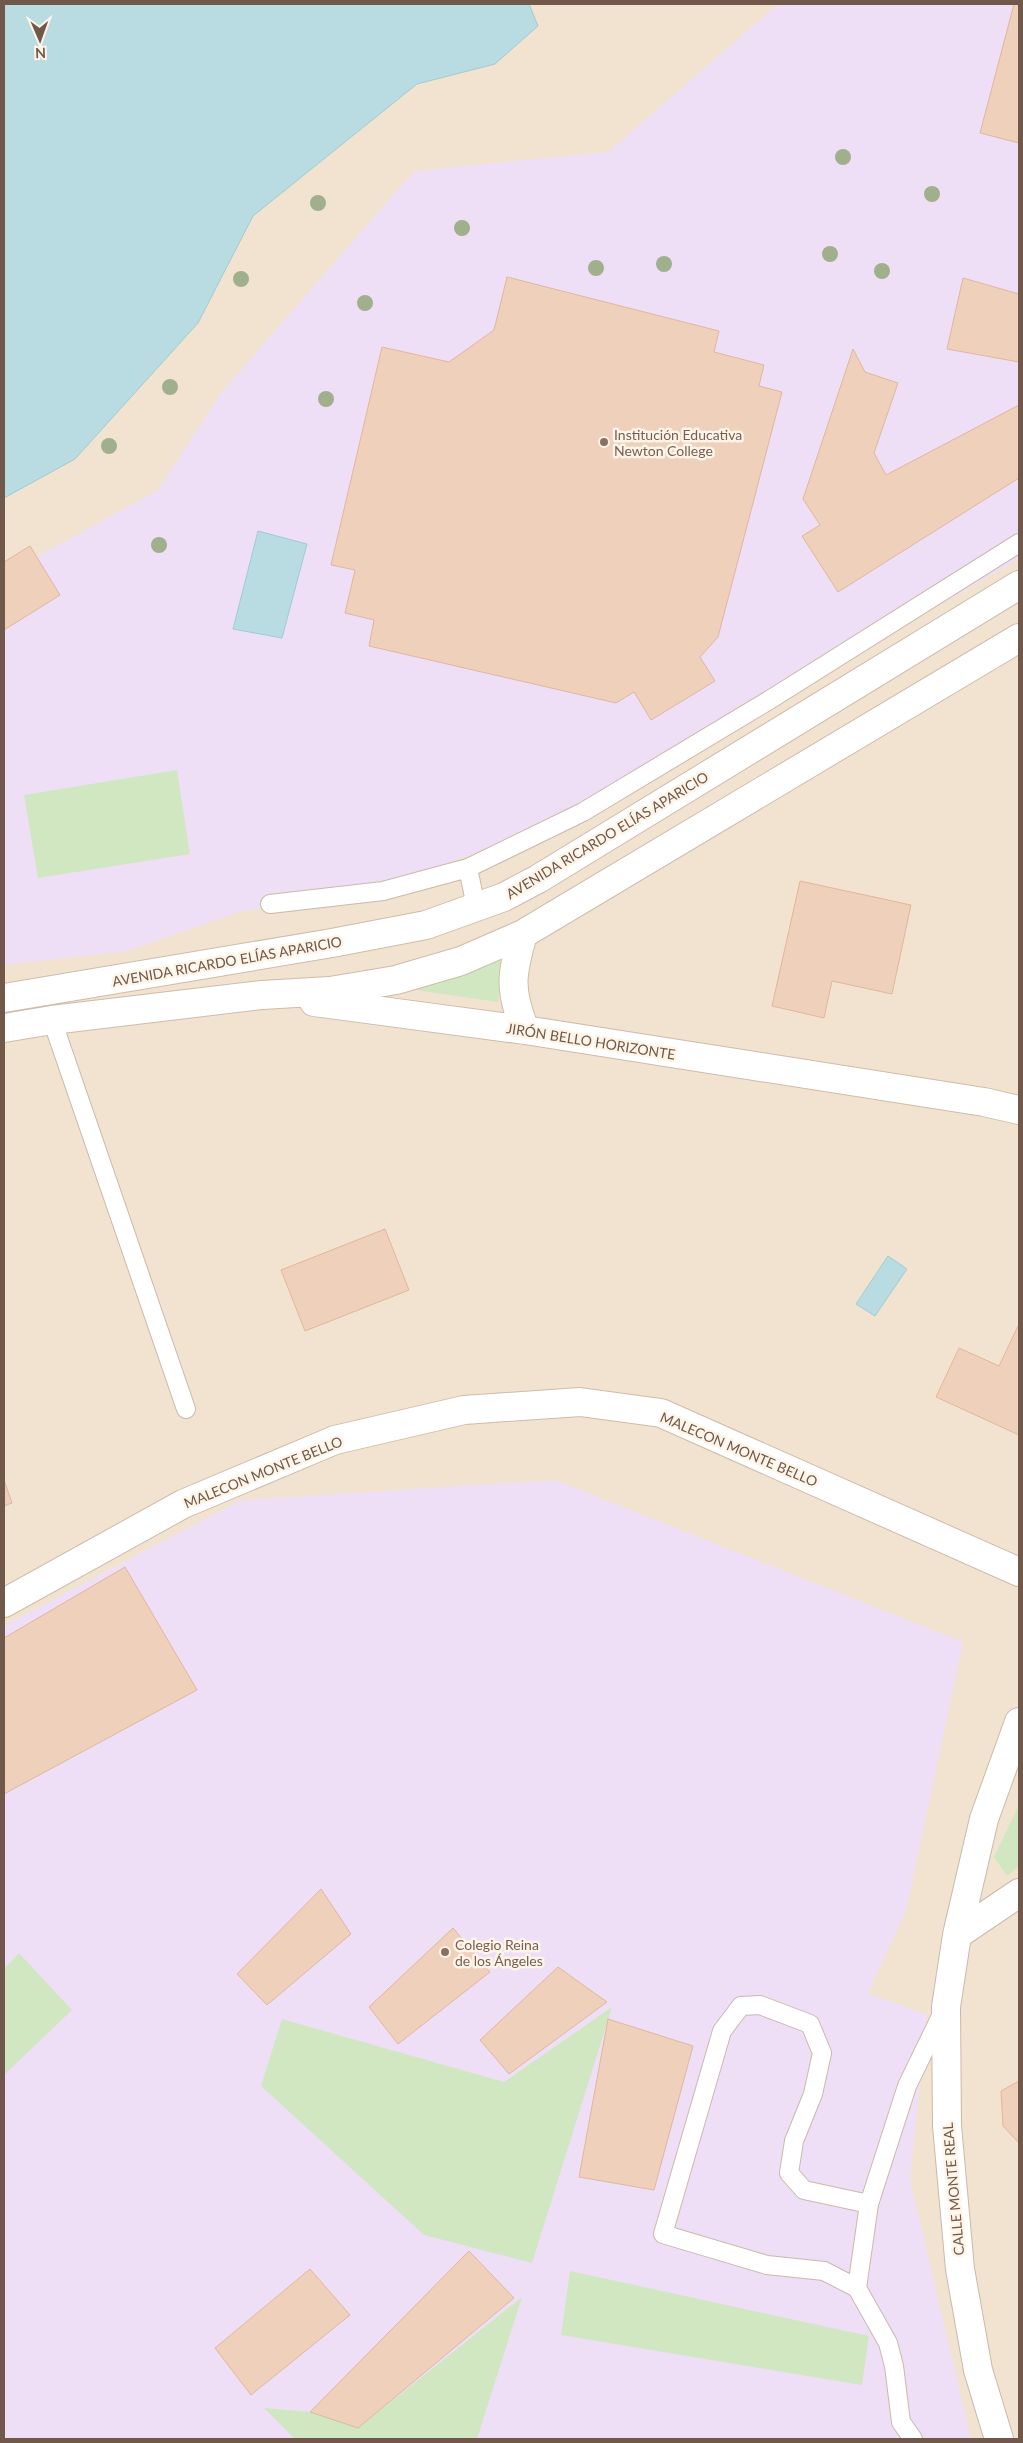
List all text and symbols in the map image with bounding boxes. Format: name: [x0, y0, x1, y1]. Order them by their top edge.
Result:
north arrow: [15, 15, 65, 65]
text: N: [35, 45, 46, 62]
place label: Institución Educativa Newton College: [614, 426, 742, 459]
marker: Institución Educativa Newton College: [598, 436, 610, 448]
street label: AVENIDA RICARDO ELÍAS APARICIO: [503, 768, 711, 902]
street label: AVENIDA RICARDO ELÍAS APARICIO: [111, 932, 343, 990]
street label: JIRÓN BELLO HORIZONTE: [505, 1019, 677, 1063]
street label: MALECON MONTE BELLO: [658, 1408, 820, 1490]
street label: MALECON MONTE BELLO: [181, 1432, 345, 1512]
place label: Colegio Reina de los Ángeles: [455, 1936, 543, 1969]
marker: Colegio Reina de los Ángeles: [439, 1946, 451, 1958]
street label: CALLE MONTE REAL: [939, 2122, 967, 2256]

